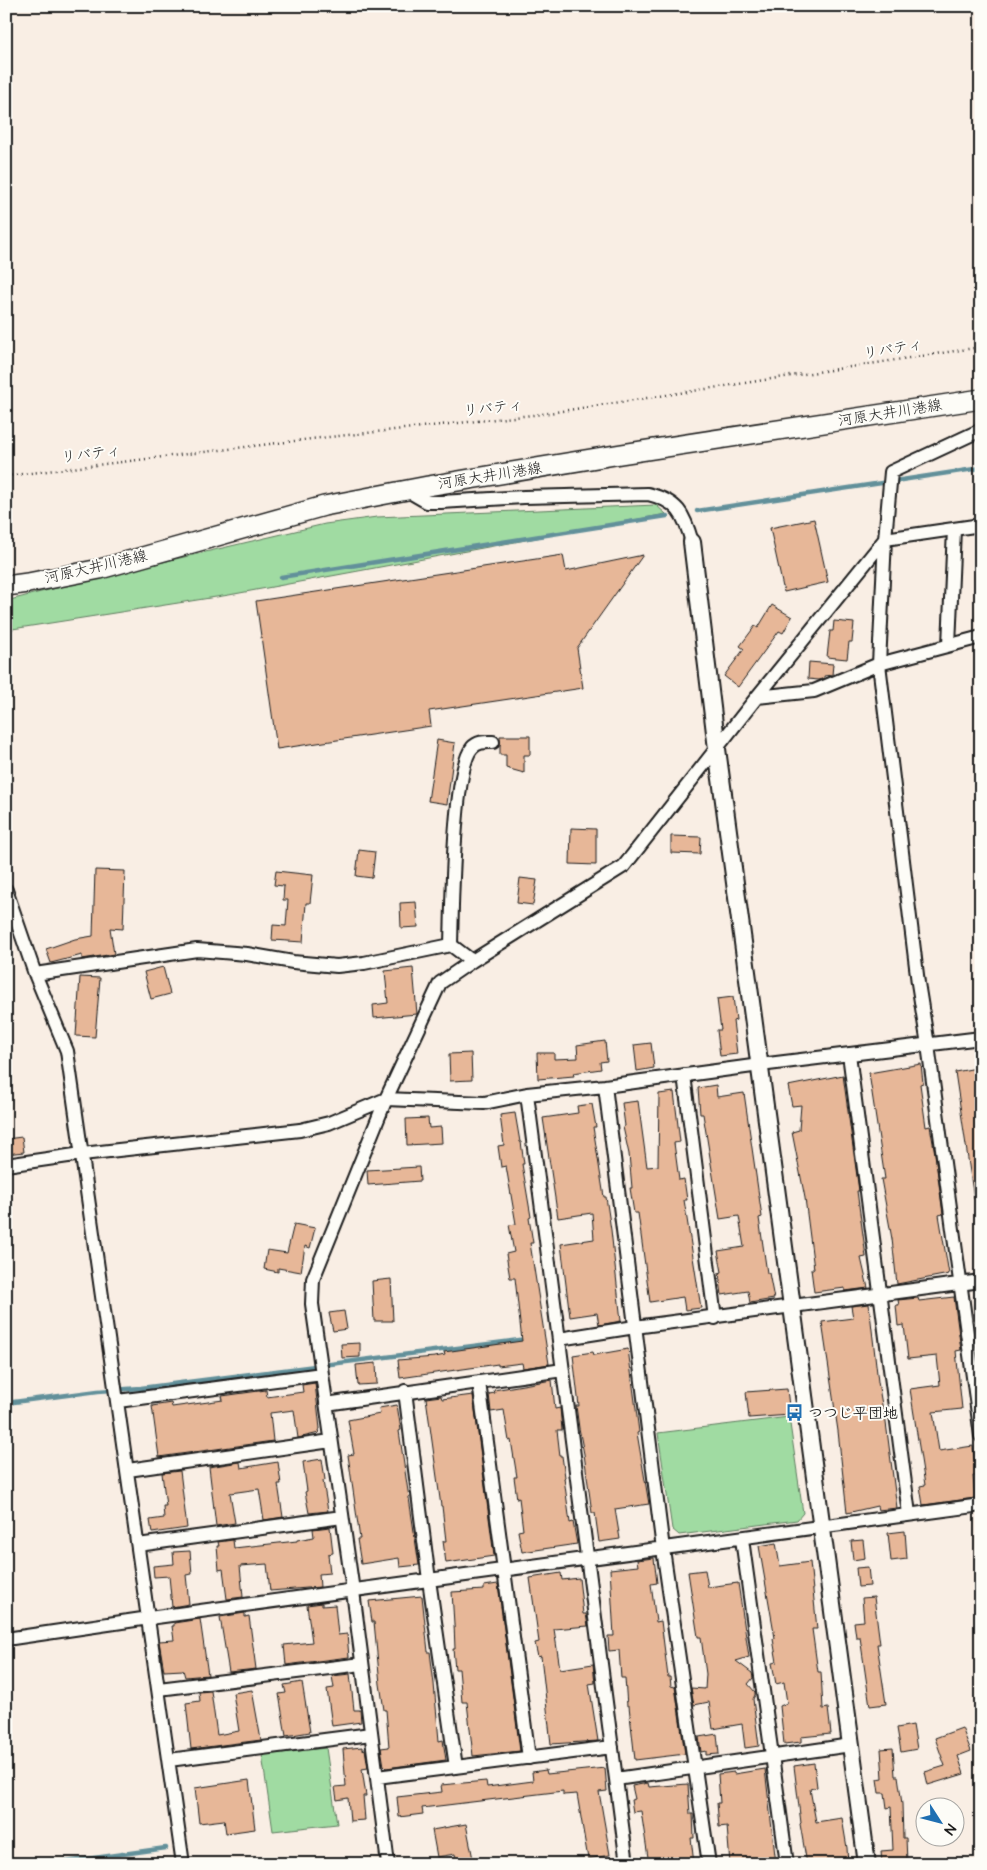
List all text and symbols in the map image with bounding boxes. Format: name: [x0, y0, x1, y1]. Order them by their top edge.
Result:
street label: リバティ: [862, 334, 924, 364]
street label: リバティ: [462, 394, 524, 422]
street label: 河原大井川港線: [836, 394, 944, 432]
street label: リバティ: [60, 440, 122, 468]
street label: 河原大井川港線: [436, 457, 544, 495]
street label: 河原大井川港線: [42, 545, 150, 589]
bus stop icon: つつじ平団地: [784, 1403, 804, 1423]
place label: つつじ平団地: [808, 1403, 898, 1424]
north arrow: [914, 1798, 964, 1848]
text: N: [939, 1820, 960, 1839]

